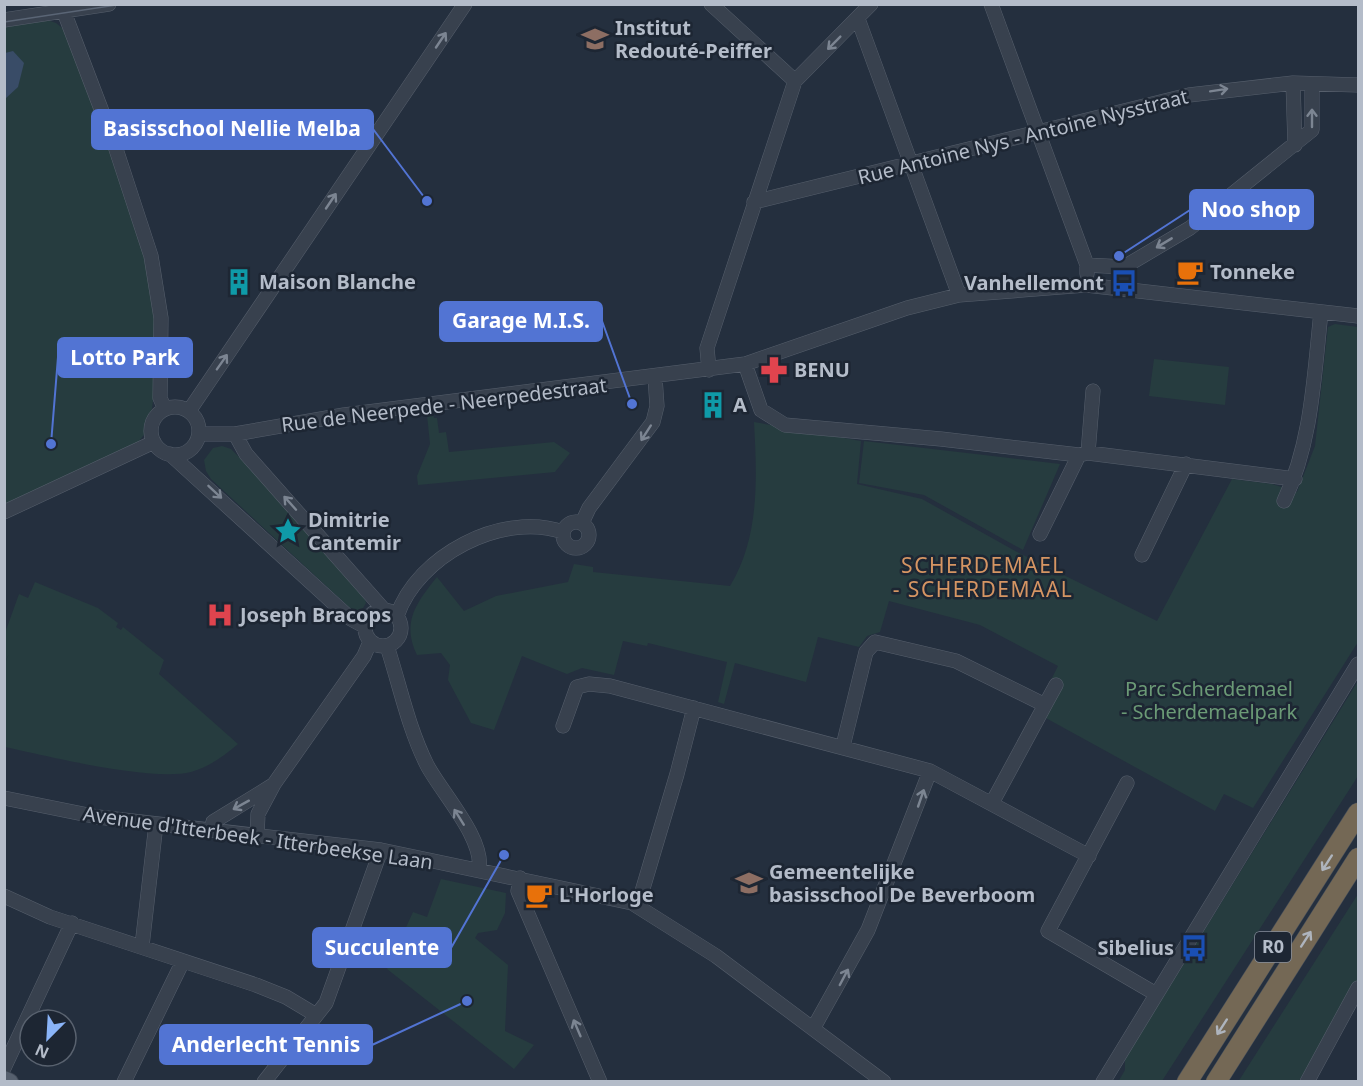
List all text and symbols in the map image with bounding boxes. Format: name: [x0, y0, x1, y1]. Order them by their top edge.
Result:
place label: Institut Redouté-Peiffer: [615, 14, 772, 64]
school or university icon: Institut Redouté-Peiffer: [580, 24, 610, 54]
one-way arrow: [435, 32, 447, 49]
one-way arrow: [826, 36, 841, 50]
street label: Rue Antoine Nys - Antoine Nysstraat: [855, 82, 1191, 191]
one-way arrow: [1209, 84, 1228, 95]
one-way arrow: [1306, 109, 1318, 129]
callout: Basisschool Nellie Melba: [92, 110, 373, 149]
text: Basisschool Nellie Melba: [103, 114, 361, 142]
callout: Noo shop: [1190, 190, 1313, 229]
one-way arrow: [325, 193, 337, 210]
text: Noo shop: [1201, 195, 1301, 223]
one-way arrow: [1156, 238, 1173, 250]
cafe icon: Tonneke: [1175, 257, 1205, 287]
place label: Tonneke: [1210, 258, 1295, 285]
building icon: Maison Blanche: [224, 267, 254, 297]
place label: Maison Blanche: [259, 268, 416, 295]
bus stop icon: Vanhellemont: [1109, 268, 1139, 298]
place label: Vanhellemont: [964, 269, 1104, 296]
callout: Garage M.I.S.: [440, 302, 602, 341]
text: Garage M.I.S.: [452, 306, 590, 334]
callout: Lotto Park: [58, 338, 192, 377]
text: Lotto Park: [70, 343, 181, 371]
one-way arrow: [216, 355, 228, 371]
pharmacy icon: BENU: [759, 355, 789, 385]
place label: BENU: [794, 356, 850, 383]
street label: Rue de Neerpede - Neerpedestraat: [280, 371, 608, 438]
building icon: A: [698, 390, 728, 420]
place label: A: [733, 391, 747, 418]
one-way arrow: [639, 424, 651, 441]
one-way arrow: [207, 485, 222, 499]
one-way arrow: [283, 495, 297, 510]
place label: Dimitrie Cantemir: [308, 506, 401, 556]
place icon: Dimitrie Cantemir: [273, 516, 303, 546]
district label: SCHERDEMAEL - SCHERDEMAAL: [893, 551, 1073, 603]
hospital icon: Joseph Bracops: [205, 600, 235, 630]
place label: Joseph Bracops: [238, 601, 391, 628]
park label: Parc Scherdemael - Scherdemaelpark: [1121, 675, 1297, 725]
one-way arrow: [917, 789, 928, 808]
one-way arrow: [233, 799, 250, 811]
street label: Avenue d'Itterbeek - Itterbeekse Laan: [81, 800, 435, 875]
one-way arrow: [453, 809, 465, 826]
one-way arrow: [1321, 854, 1333, 870]
place label: Gemeentelijke basisschool De Beverboom: [769, 858, 1035, 908]
school or university icon: Gemeentelijke basisschool De Beverboom: [734, 868, 764, 898]
cafe icon: L'Horloge: [524, 880, 554, 910]
place label: L'Horloge: [559, 881, 654, 908]
callout: Succulente: [313, 928, 451, 967]
one-way arrow: [1301, 931, 1313, 948]
road number: R0: [1255, 932, 1291, 962]
text: Succulente: [325, 933, 439, 961]
bus stop icon: Sibelius: [1179, 933, 1209, 963]
place label: Sibelius: [1097, 934, 1174, 961]
one-way arrow: [838, 968, 850, 986]
north arrow: [18, 1008, 78, 1068]
one-way arrow: [1216, 1018, 1228, 1035]
one-way arrow: [571, 1019, 582, 1037]
callout: Anderlecht Tennis: [160, 1025, 372, 1064]
text: Anderlecht Tennis: [172, 1030, 360, 1058]
text: N: [31, 1039, 52, 1064]

